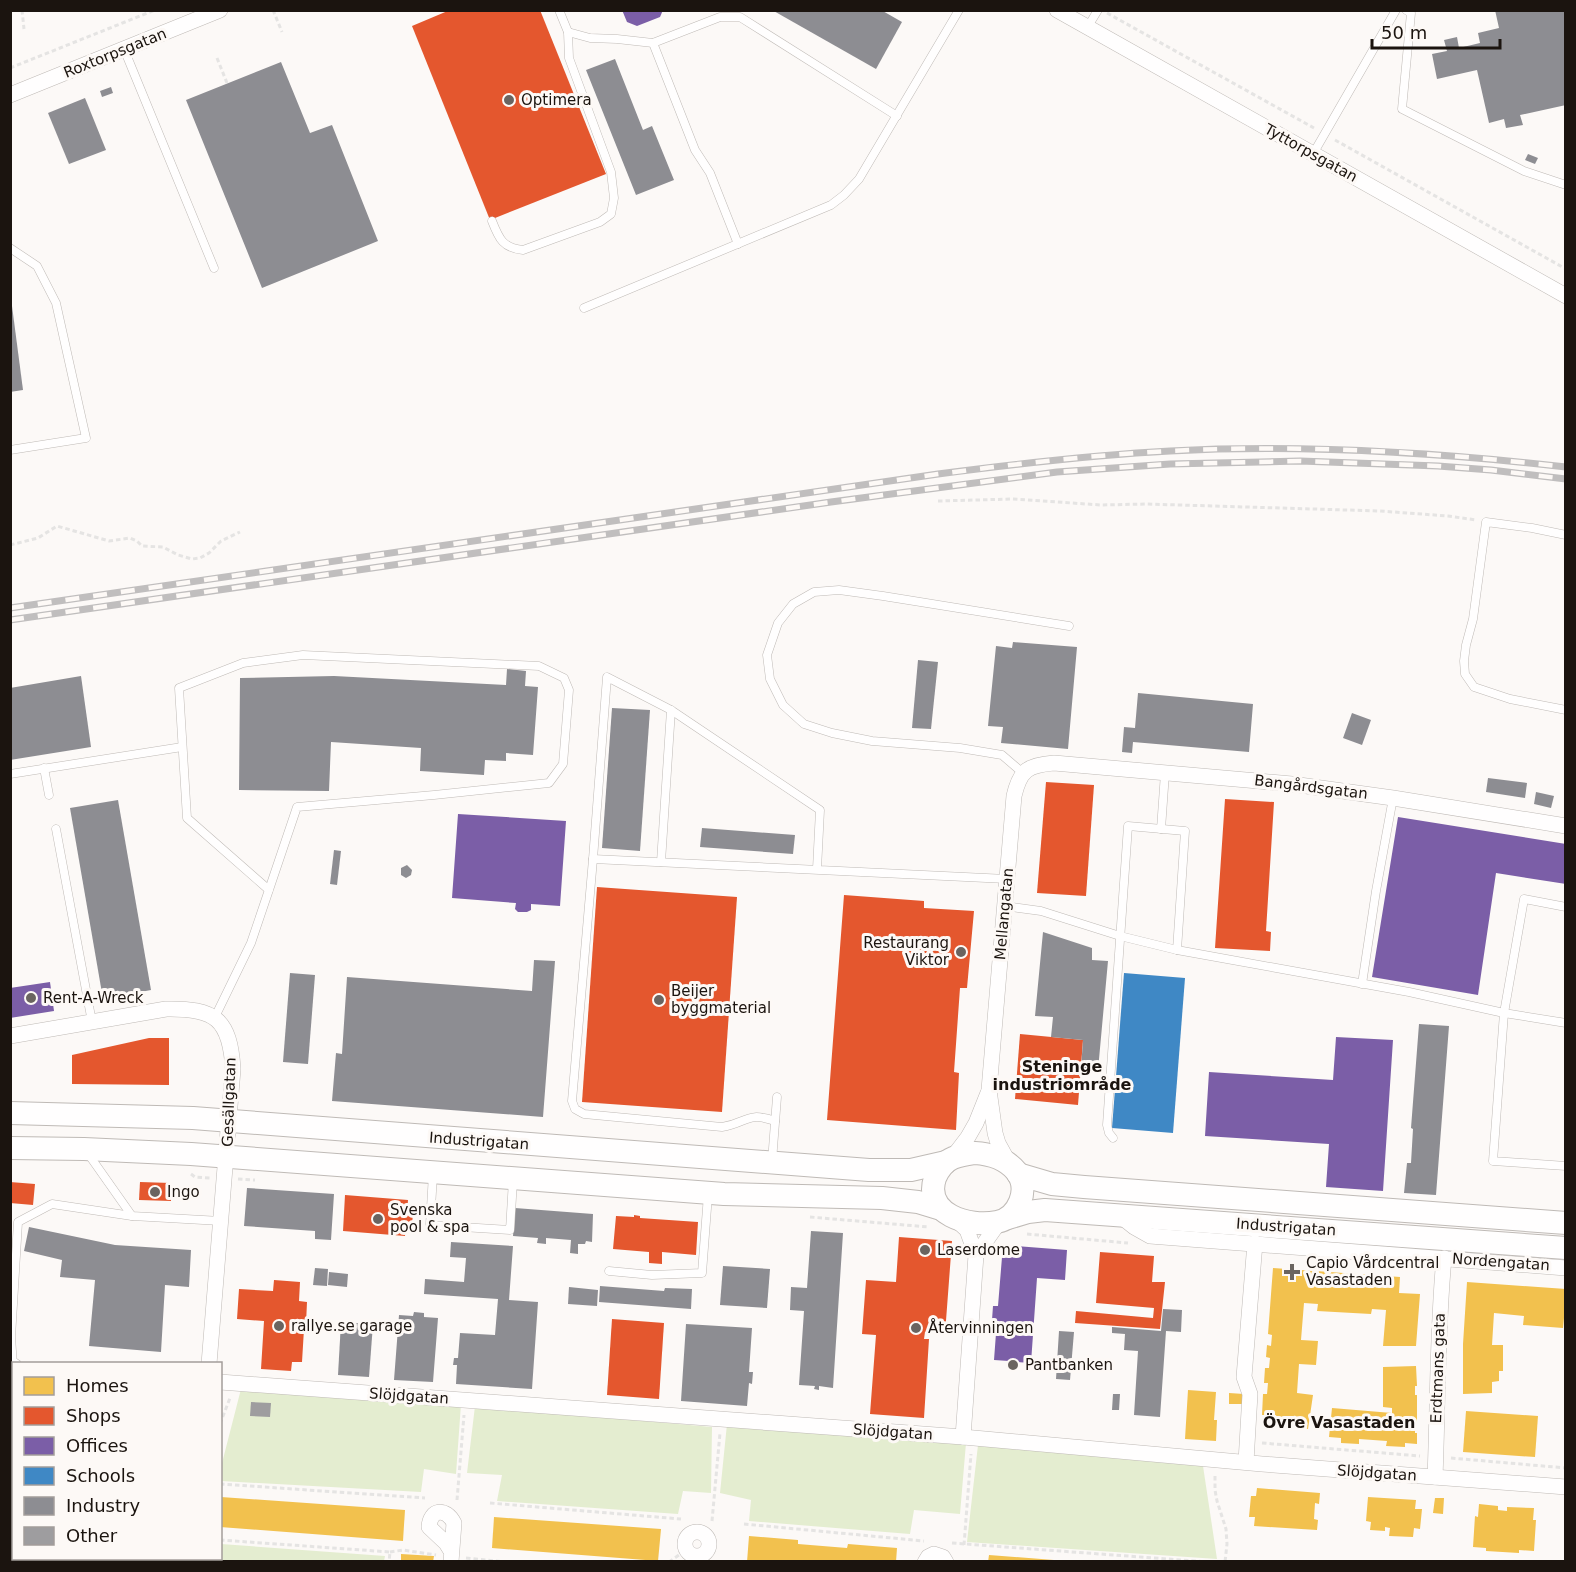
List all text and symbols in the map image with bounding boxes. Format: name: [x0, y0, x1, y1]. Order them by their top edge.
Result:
scale bar: [1372, 12, 1500, 50]
text: 50 m: [1381, 22, 1427, 43]
street label: Roxtorpsgatan: [61, 24, 169, 82]
place label: Optimera: [521, 91, 592, 109]
marker: Optimera: [502, 93, 516, 107]
street label: Tyttorpsgatan: [1261, 120, 1361, 186]
street label: Bangårdsgatan: [1253, 771, 1369, 803]
street label: Mellangatan: [991, 867, 1017, 961]
place label: Restaurang Viktor: [863, 934, 950, 969]
marker: Restaurang Viktor: [954, 945, 968, 959]
place label: Beijer byggmaterial: [671, 982, 771, 1017]
place label: Rent-A-Wreck: [43, 989, 144, 1007]
marker: Rent-A-Wreck: [24, 991, 38, 1005]
marker: Beijer byggmaterial: [652, 993, 666, 1007]
street label: Gesällgatan: [218, 1057, 240, 1147]
district label: Steninge industriområde: [993, 1057, 1132, 1094]
street label: Industrigatan: [428, 1129, 530, 1153]
place label: Ingo: [167, 1183, 200, 1201]
marker: Ingo: [148, 1185, 162, 1199]
place label: Svenska pool & spa: [390, 1201, 470, 1236]
marker: Svenska pool & spa: [371, 1212, 385, 1226]
street label: Industrigatan: [1235, 1215, 1337, 1239]
place label: Laserdome: [937, 1241, 1020, 1259]
marker: Laserdome: [918, 1243, 932, 1257]
street label: Nordengatan: [1452, 1250, 1550, 1274]
place label: Capio Vårdcentral Vasastaden: [1306, 1254, 1439, 1289]
marker: Capio Vårdcentral Vasastaden: [1283, 1263, 1301, 1281]
street label: Erdtmans gata: [1427, 1312, 1449, 1424]
place label: rallye.se garage: [291, 1317, 412, 1335]
place label: Återvinningen: [928, 1318, 1034, 1337]
marker: rallye.se garage: [272, 1319, 286, 1333]
marker: Återvinningen: [909, 1321, 923, 1335]
place label: Pantbanken: [1025, 1356, 1113, 1374]
marker: Pantbanken: [1006, 1358, 1020, 1372]
legend: [12, 1362, 222, 1560]
text: Homes: [66, 1375, 129, 1396]
street label: Slöjdgatan: [369, 1384, 449, 1408]
text: Shops: [66, 1405, 121, 1426]
district label: Övre Vasastaden: [1263, 1413, 1415, 1432]
street label: Slöjdgatan: [853, 1420, 933, 1444]
text: Offices: [66, 1435, 128, 1456]
street label: Slöjdgatan: [1337, 1461, 1417, 1485]
text: Schools: [66, 1465, 135, 1486]
text: Industry: [66, 1495, 140, 1516]
text: Other: [66, 1525, 118, 1546]

